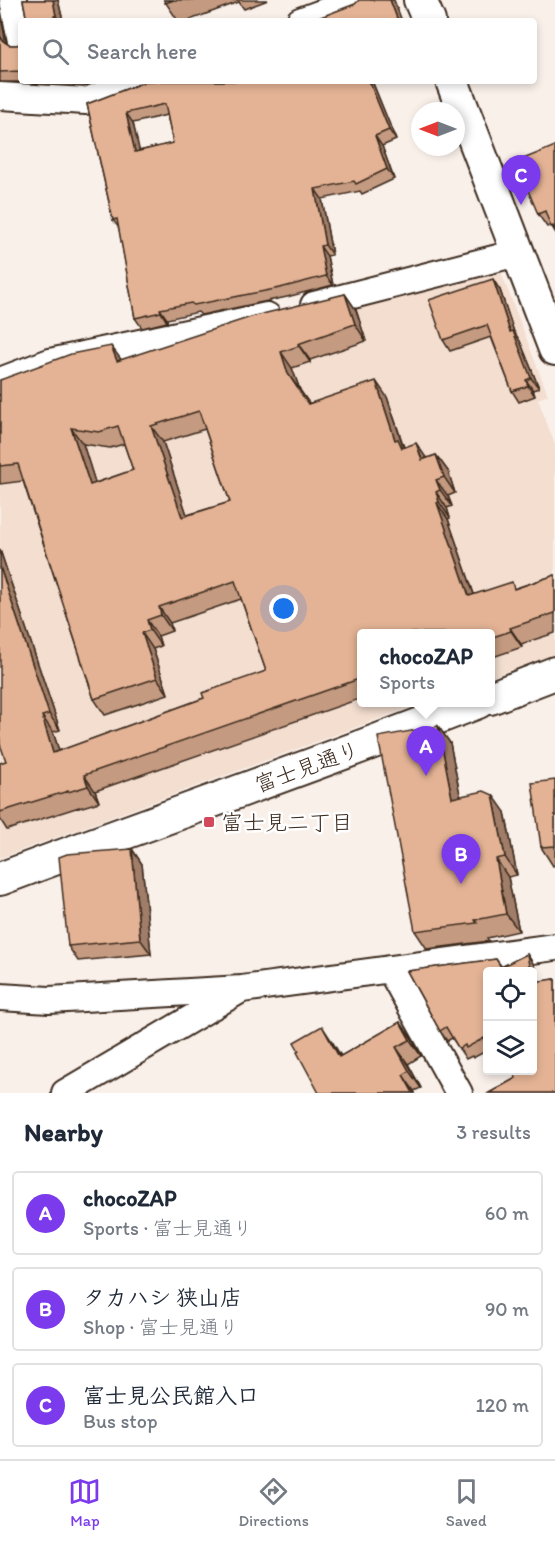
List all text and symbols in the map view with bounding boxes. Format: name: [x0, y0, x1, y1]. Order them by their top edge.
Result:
search box: [18, 18, 537, 84]
icon: search: [39, 35, 72, 68]
text: Search here: [87, 38, 197, 65]
north arrow: [411, 102, 465, 156]
pin: C: [502, 156, 540, 205]
your location: [269, 594, 298, 623]
popup: [357, 629, 495, 707]
text: chocoZAP: [379, 643, 473, 670]
text: Sports: [379, 670, 435, 694]
pin: A: [406, 726, 446, 776]
street label: 富士見通り: [251, 736, 363, 798]
place label: 富士見二丁目: [221, 809, 353, 836]
marker: 富士見二丁目: [202, 815, 216, 829]
pin: B: [442, 834, 480, 884]
map controls: [483, 967, 537, 1075]
button: locate: [483, 967, 537, 1021]
button: layers: [483, 1021, 537, 1075]
text: Nearby: [24, 1116, 103, 1148]
text: 3 results: [456, 1120, 531, 1144]
text: chocoZAP: [83, 1185, 176, 1212]
text: A: [39, 1201, 52, 1225]
text: 60 m: [485, 1201, 529, 1225]
text: Sports · 富士見通り: [83, 1216, 253, 1240]
text: タカハシ 狭山店: [83, 1284, 242, 1311]
text: B: [39, 1297, 52, 1321]
text: 90 m: [485, 1297, 529, 1321]
text: Shop · 富士見通り: [83, 1315, 239, 1339]
text: 富士見公民館入口: [83, 1382, 259, 1409]
text: C: [39, 1393, 52, 1417]
text: 120 m: [476, 1393, 529, 1417]
text: Bus stop: [83, 1409, 158, 1433]
tab: Map: [68, 1475, 101, 1530]
tab: Directions: [238, 1475, 309, 1530]
tab: Saved: [446, 1475, 487, 1530]

